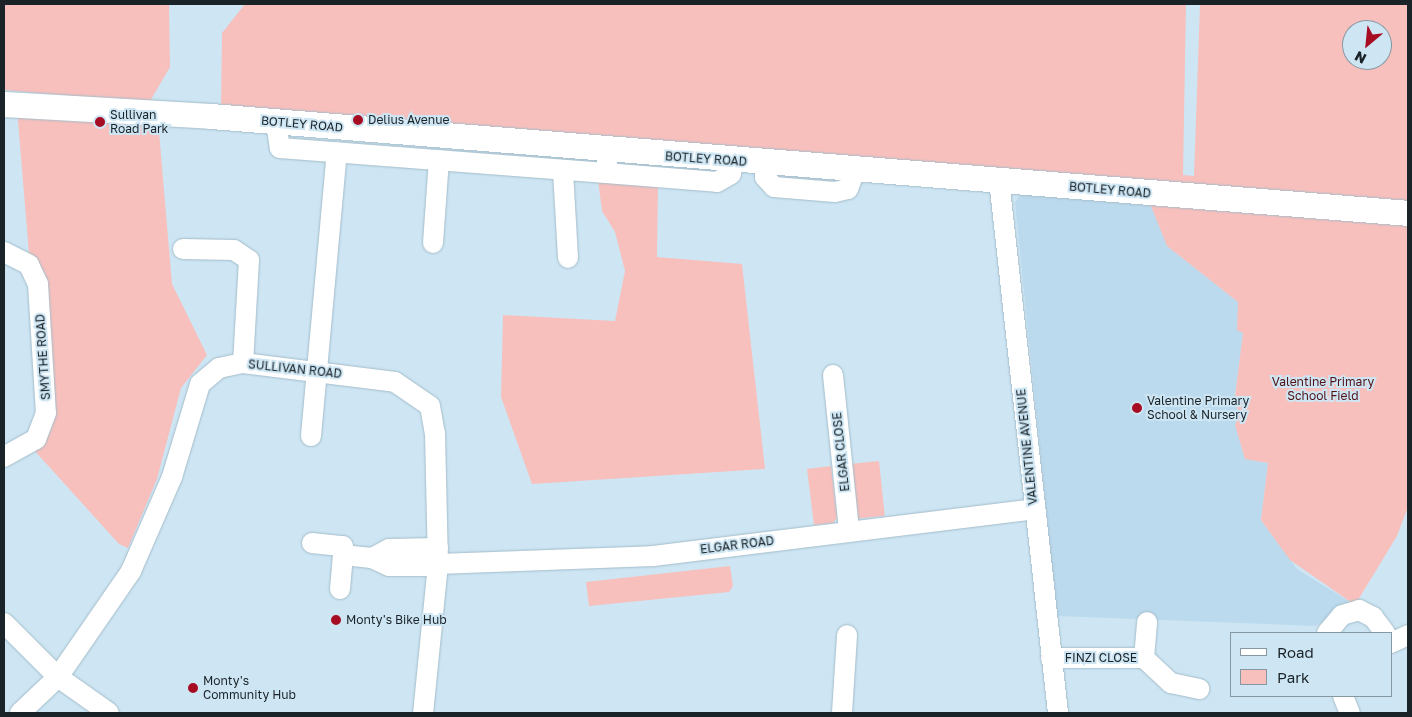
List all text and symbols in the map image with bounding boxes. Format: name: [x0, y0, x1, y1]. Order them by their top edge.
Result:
north arrow: [1342, 20, 1392, 70]
text: N: [1352, 48, 1369, 68]
place label: Sullivan Road Park: [110, 108, 168, 136]
street label: BOTLEY ROAD: [260, 113, 344, 135]
place label: Delius Avenue: [368, 113, 449, 127]
marker: Delius Avenue: [352, 114, 364, 126]
marker: Sullivan Road Park: [94, 116, 106, 128]
street label: BOTLEY ROAD: [664, 149, 748, 169]
street label: BOTLEY ROAD: [1068, 179, 1152, 201]
street label: SMYTHE ROAD: [33, 314, 53, 400]
street label: SULLIVAN ROAD: [247, 357, 343, 381]
park label: Valentine Primary School Field: [1272, 375, 1374, 403]
street label: VALENTINE AVENUE: [1014, 388, 1040, 506]
place label: Valentine Primary School & Nursery: [1147, 394, 1249, 422]
marker: Valentine Primary School & Nursery: [1131, 402, 1143, 414]
street label: ELGAR CLOSE: [830, 412, 852, 492]
street label: ELGAR ROAD: [699, 533, 775, 557]
place label: Monty's Bike Hub: [346, 613, 447, 627]
marker: Monty's Bike Hub: [330, 614, 342, 626]
legend: [1230, 632, 1392, 697]
text: Road: [1277, 643, 1314, 661]
street label: FINZI CLOSE: [1065, 651, 1137, 665]
text: Park: [1277, 668, 1309, 686]
place label: Monty's Community Hub: [203, 674, 296, 702]
marker: Monty's Community Hub: [187, 682, 199, 694]

